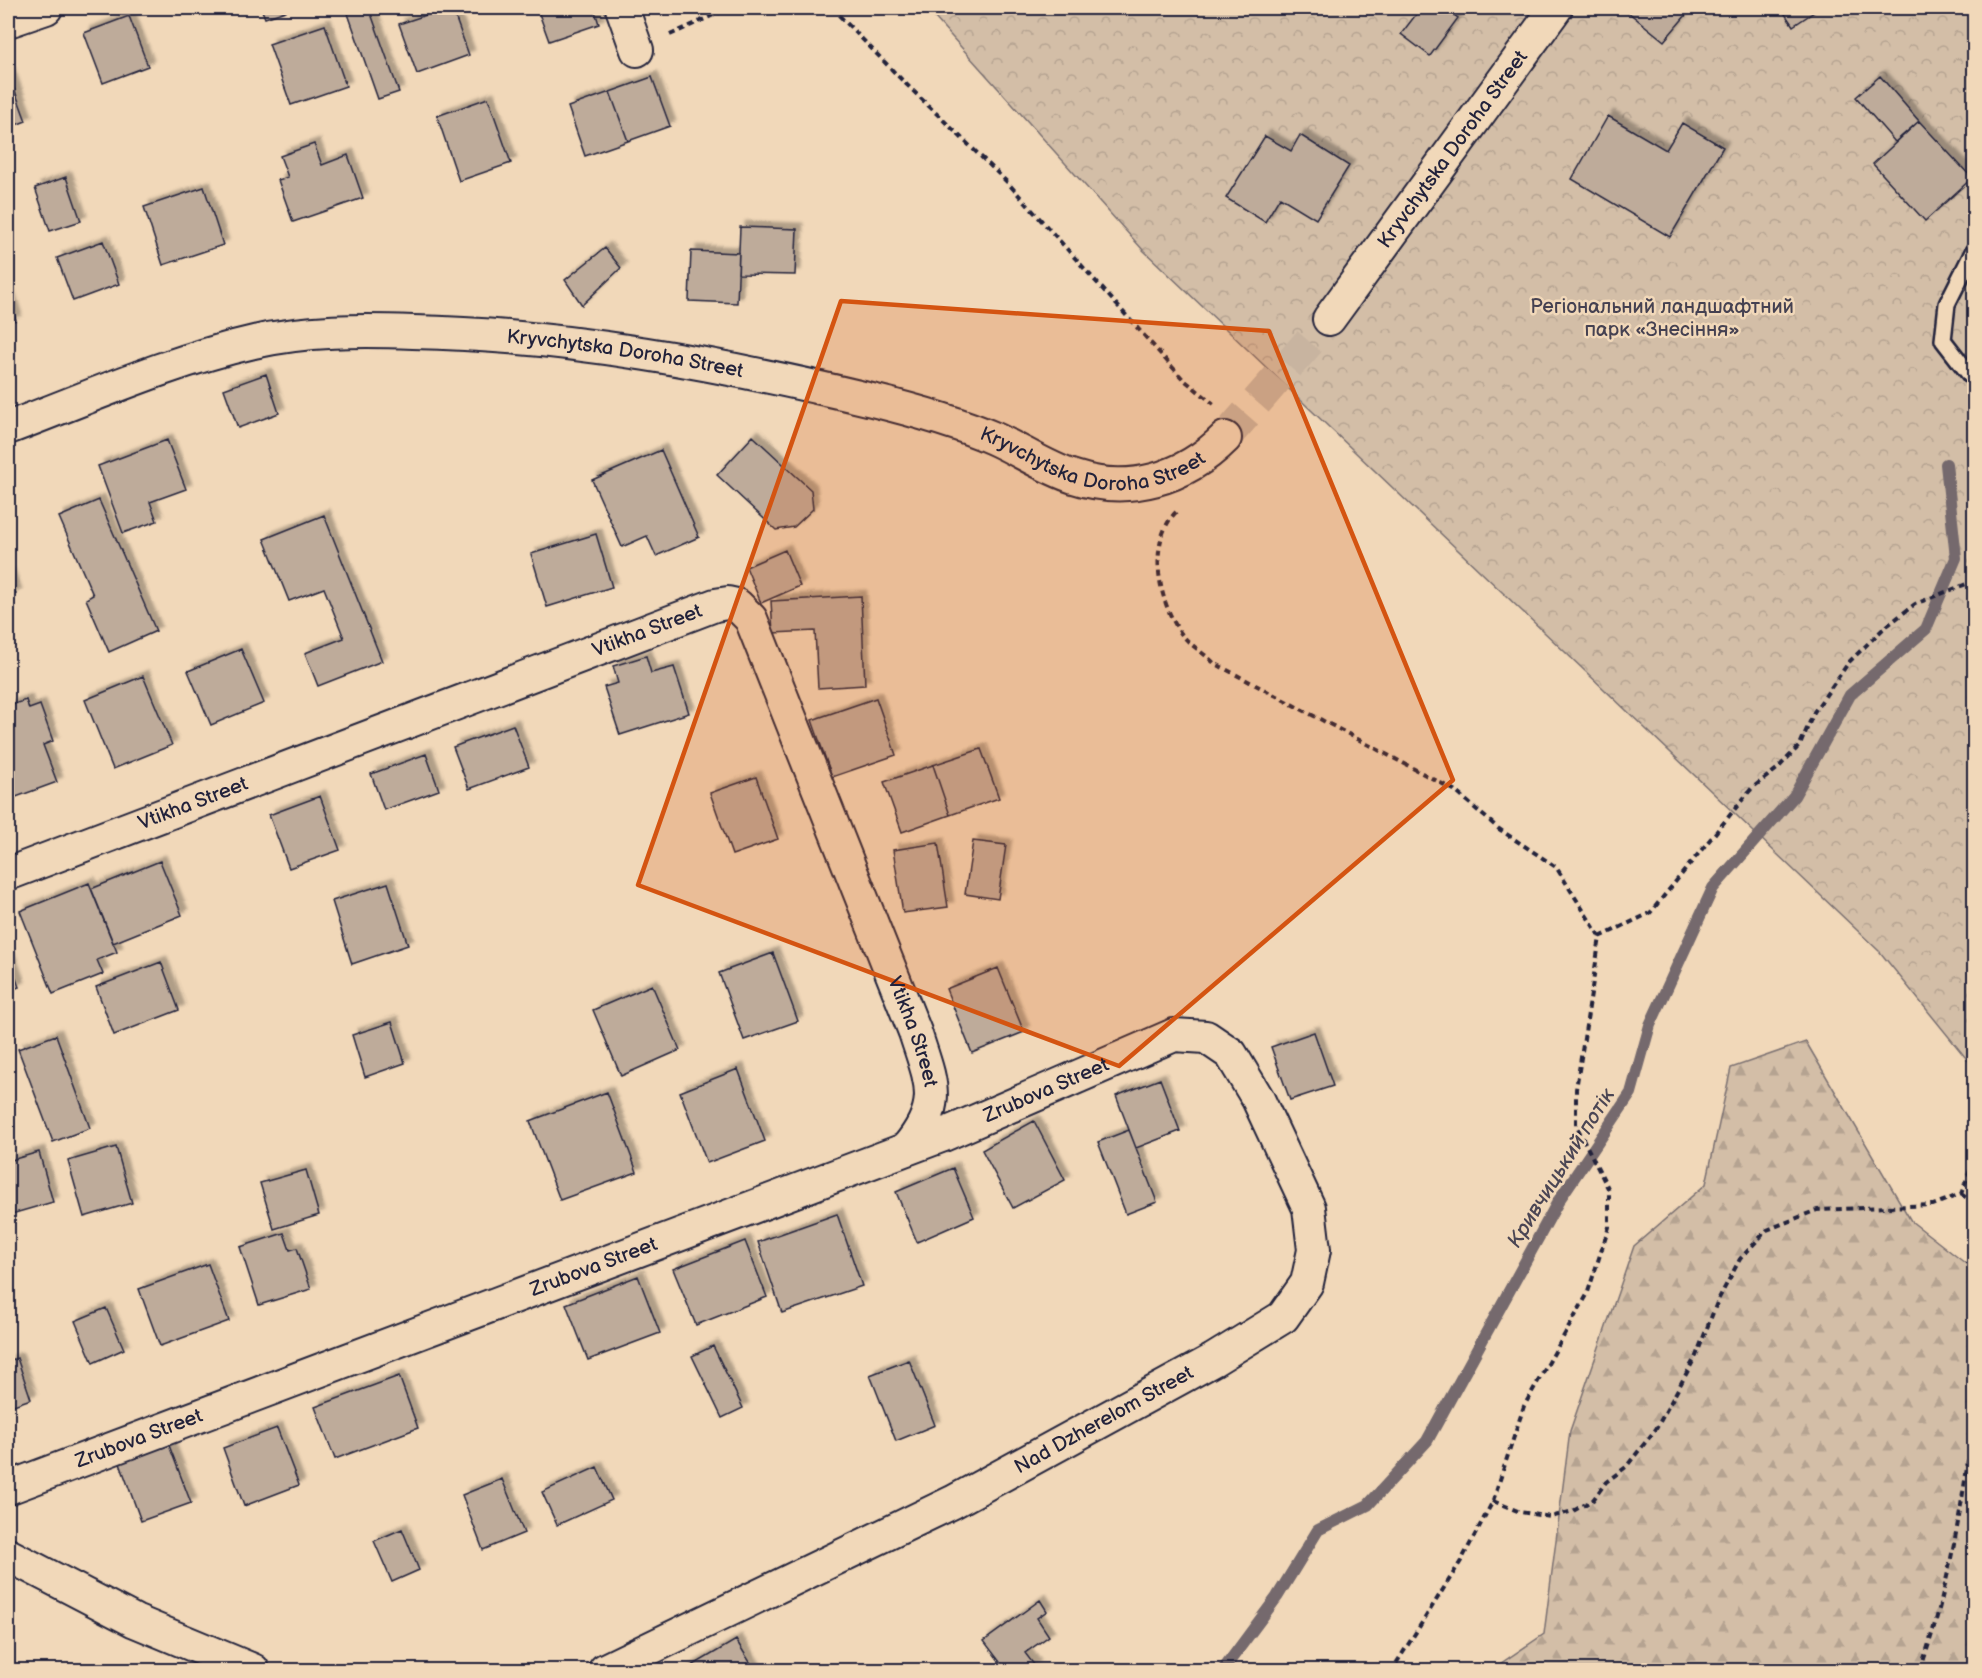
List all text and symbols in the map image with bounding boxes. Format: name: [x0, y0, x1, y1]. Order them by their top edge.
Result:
street label: Kryvchytska Doroha Street: [1373, 46, 1533, 253]
park label: Регіональний ландшафтний парк «Знесіння»: [1530, 295, 1794, 342]
street label: Kryvchytska Doroha Street: [506, 325, 745, 383]
street label: Kryvchytska Doroha Street: [976, 422, 1210, 496]
street label: Vtikha Street: [589, 599, 705, 662]
street label: Vtikha Street: [135, 772, 251, 835]
street label: Vtikha Street: [882, 973, 942, 1088]
street label: Zrubova Street: [979, 1053, 1113, 1128]
water label: Кривчицький потік: [1502, 1083, 1621, 1252]
street label: Zrubova Street: [526, 1232, 661, 1302]
street label: Nad Dzherelom Street: [1010, 1361, 1198, 1479]
street label: Zrubova Street: [71, 1404, 206, 1474]

